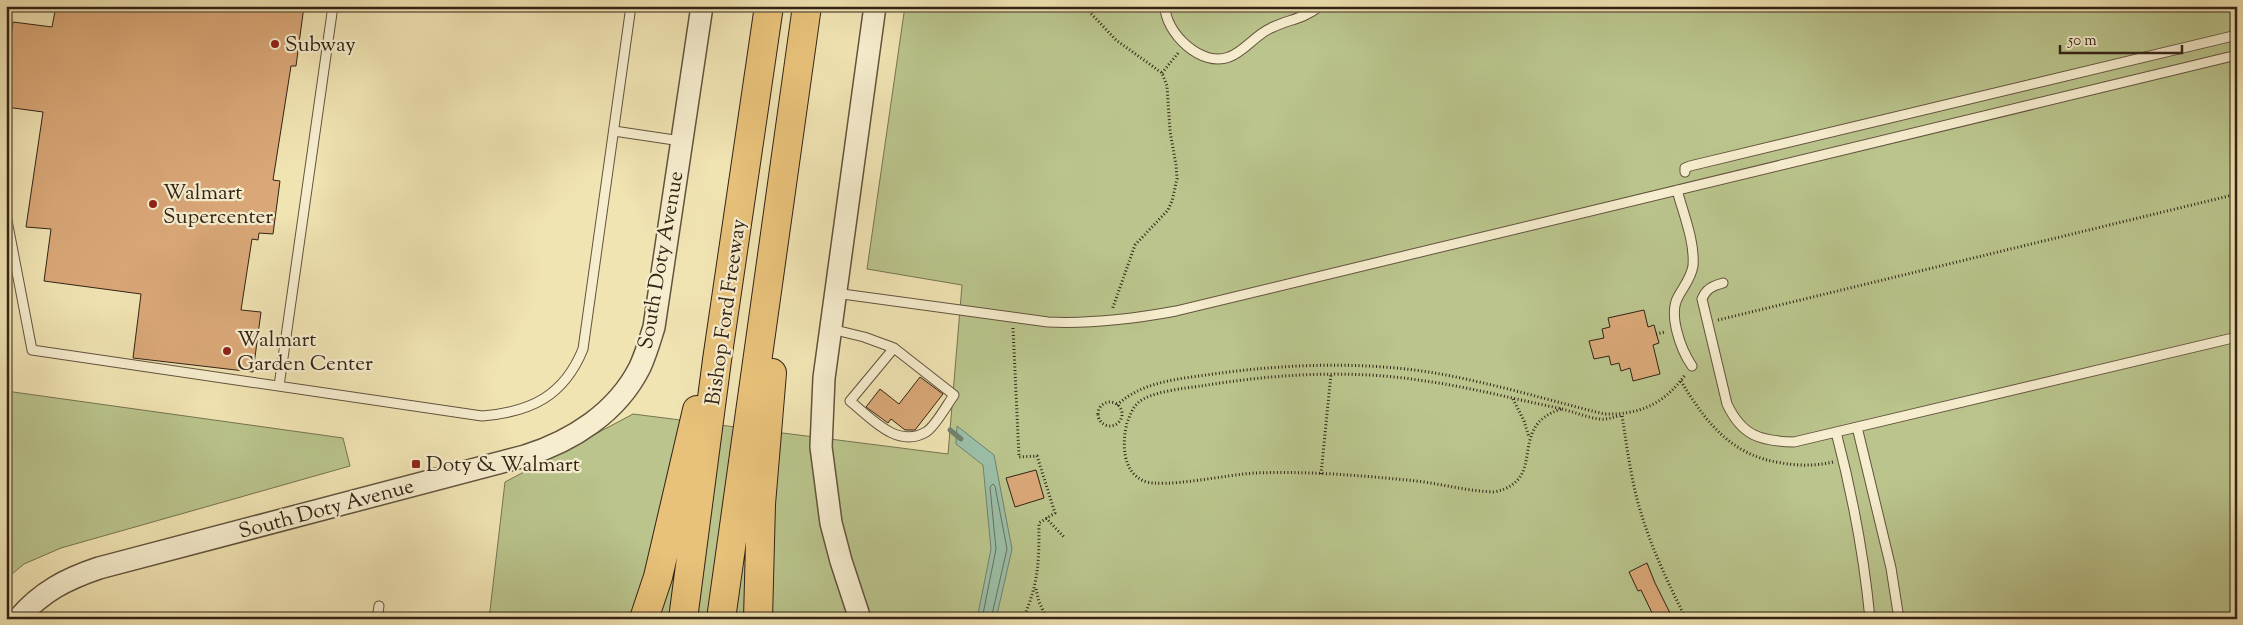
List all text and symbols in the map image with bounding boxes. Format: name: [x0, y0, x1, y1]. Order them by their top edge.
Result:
scale bar: [2060, 22, 2183, 54]
place label: Subway: [285, 31, 356, 61]
text: 50 m: [2067, 31, 2097, 52]
marker: Subway: [269, 38, 281, 50]
street label: South Doty Avenue: [632, 169, 692, 352]
place label: Walmart Supercenter: [163, 179, 273, 233]
marker: Walmart Supercenter: [147, 198, 159, 210]
street label: Bishop Ford Freeway: [699, 217, 755, 407]
place label: Walmart Garden Center: [237, 326, 373, 380]
marker: Walmart Garden Center: [221, 345, 233, 357]
place label: Doty & Walmart: [426, 451, 580, 481]
marker: Doty & Walmart: [410, 458, 422, 470]
street label: South Doty Avenue: [236, 472, 418, 548]

